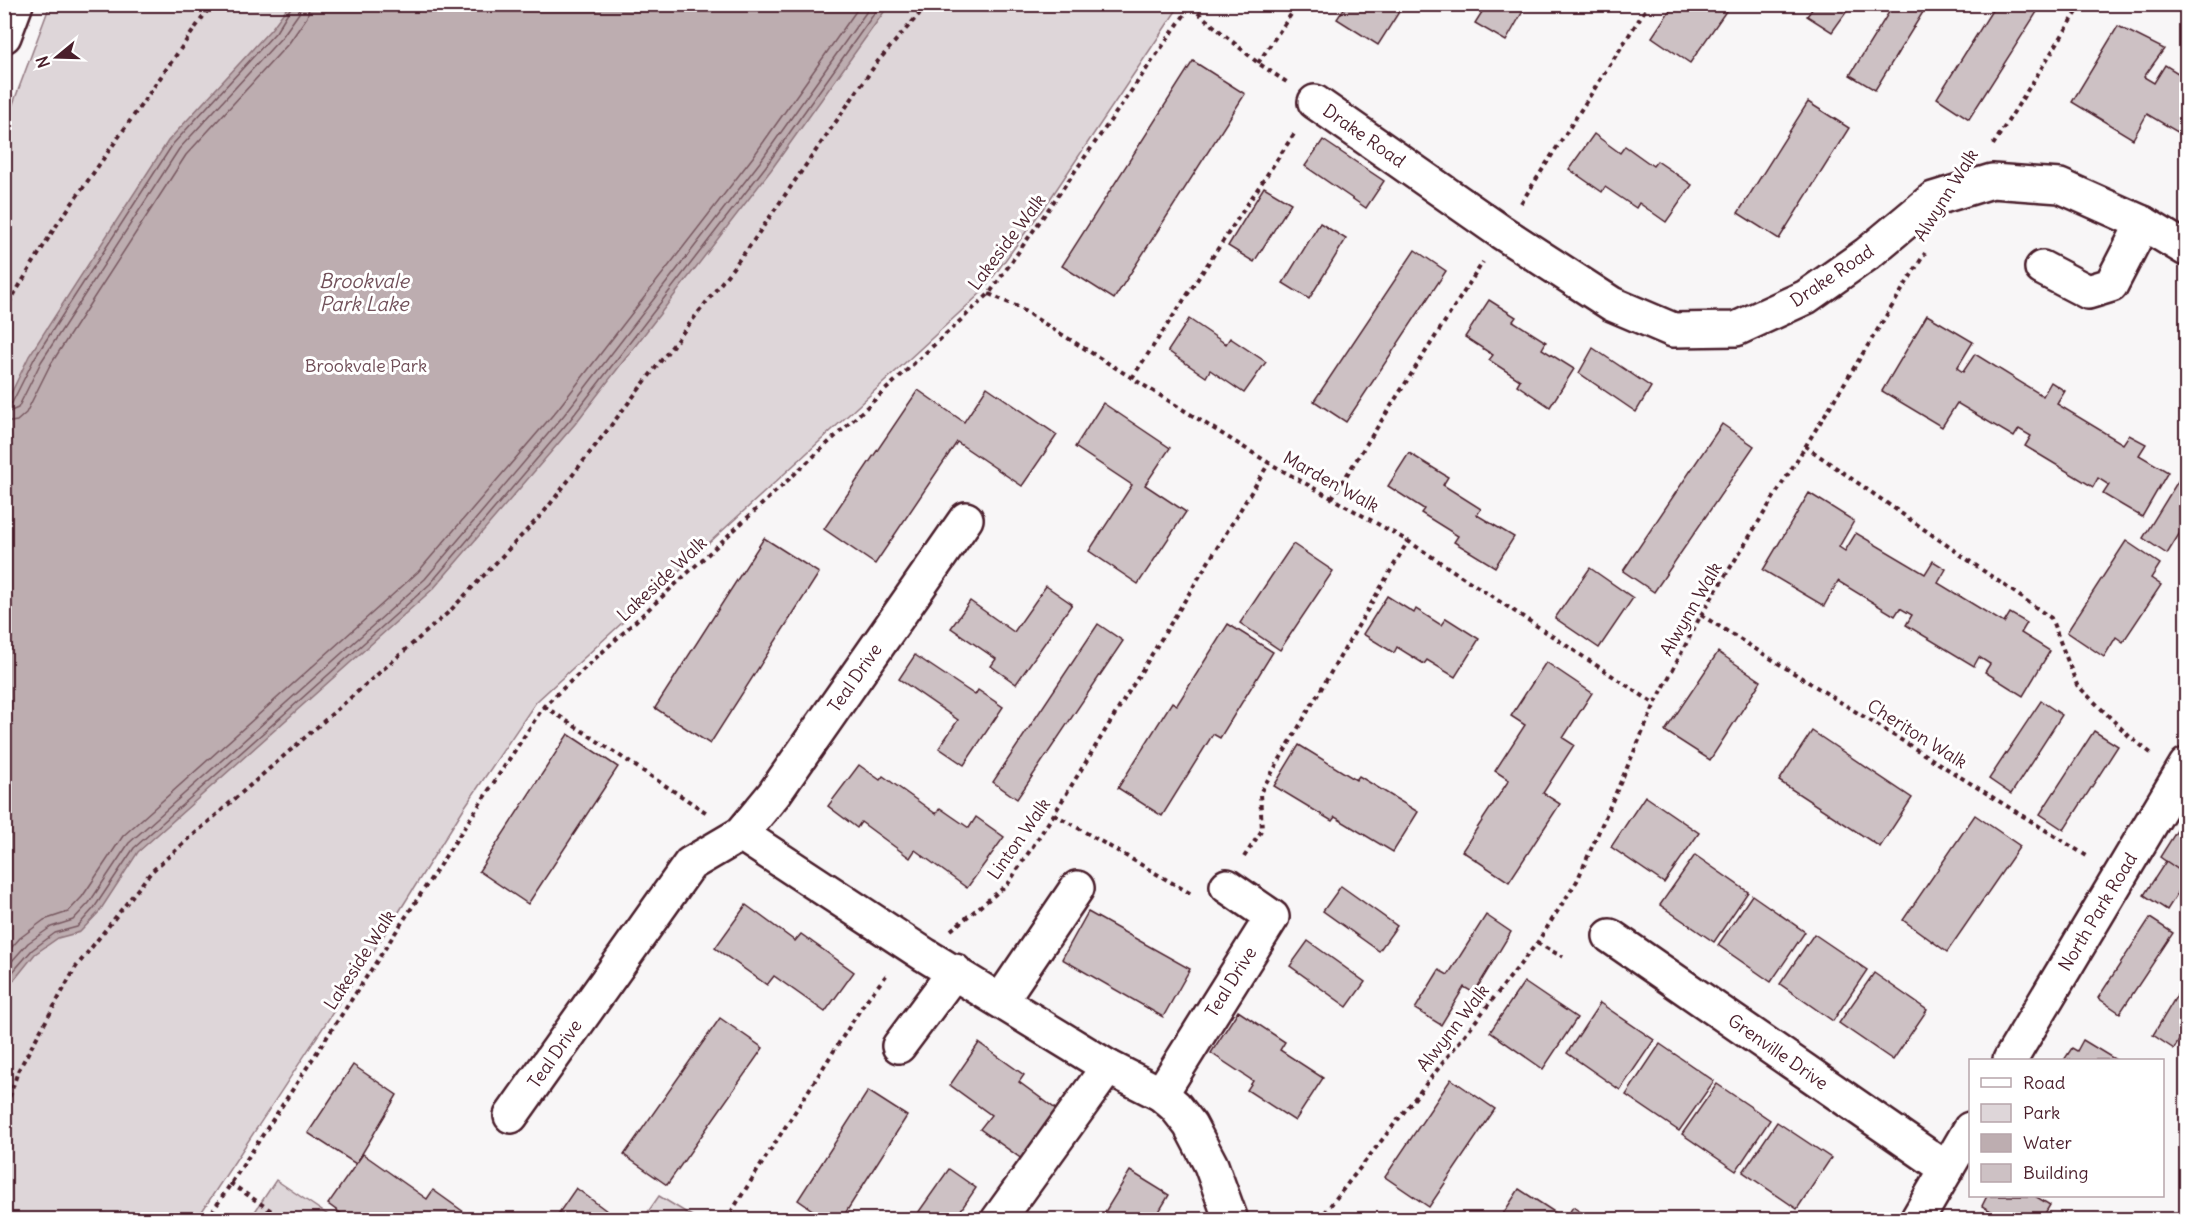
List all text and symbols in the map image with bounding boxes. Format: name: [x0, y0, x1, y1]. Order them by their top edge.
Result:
north arrow: [27, 27, 87, 87]
text: N: [32, 53, 54, 70]
street label: Drake Road: [1319, 99, 1410, 173]
street label: Alwynn Walk: [1908, 144, 1983, 245]
street label: Lakeside Walk: [963, 189, 1050, 294]
street label: Drake Road: [1786, 239, 1878, 312]
water label: Brookvale Park Lake: [319, 268, 410, 316]
park label: Brookvale Park: [305, 354, 427, 377]
street label: Marden Walk: [1279, 446, 1383, 517]
street label: Lakeside Walk: [612, 531, 711, 626]
street label: Alwynn Walk: [1655, 558, 1727, 660]
street label: Teal Drive: [823, 639, 887, 717]
street label: Cheriton Walk: [1863, 694, 1971, 773]
street label: Linton Walk: [982, 794, 1055, 884]
street label: North Park Road: [2053, 848, 2142, 975]
street label: Lakeside Walk: [319, 905, 400, 1014]
street label: Teal Drive: [1200, 942, 1261, 1021]
street label: Alwynn Walk: [1411, 979, 1494, 1076]
street label: Grenville Drive: [1724, 1009, 1833, 1095]
street label: Teal Drive: [523, 1015, 587, 1093]
legend: [1969, 1059, 2164, 1197]
text: Road: [2023, 1071, 2066, 1094]
text: Park: [2023, 1101, 2060, 1124]
text: Water: [2023, 1131, 2073, 1154]
text: Building: [2023, 1161, 2088, 1184]

